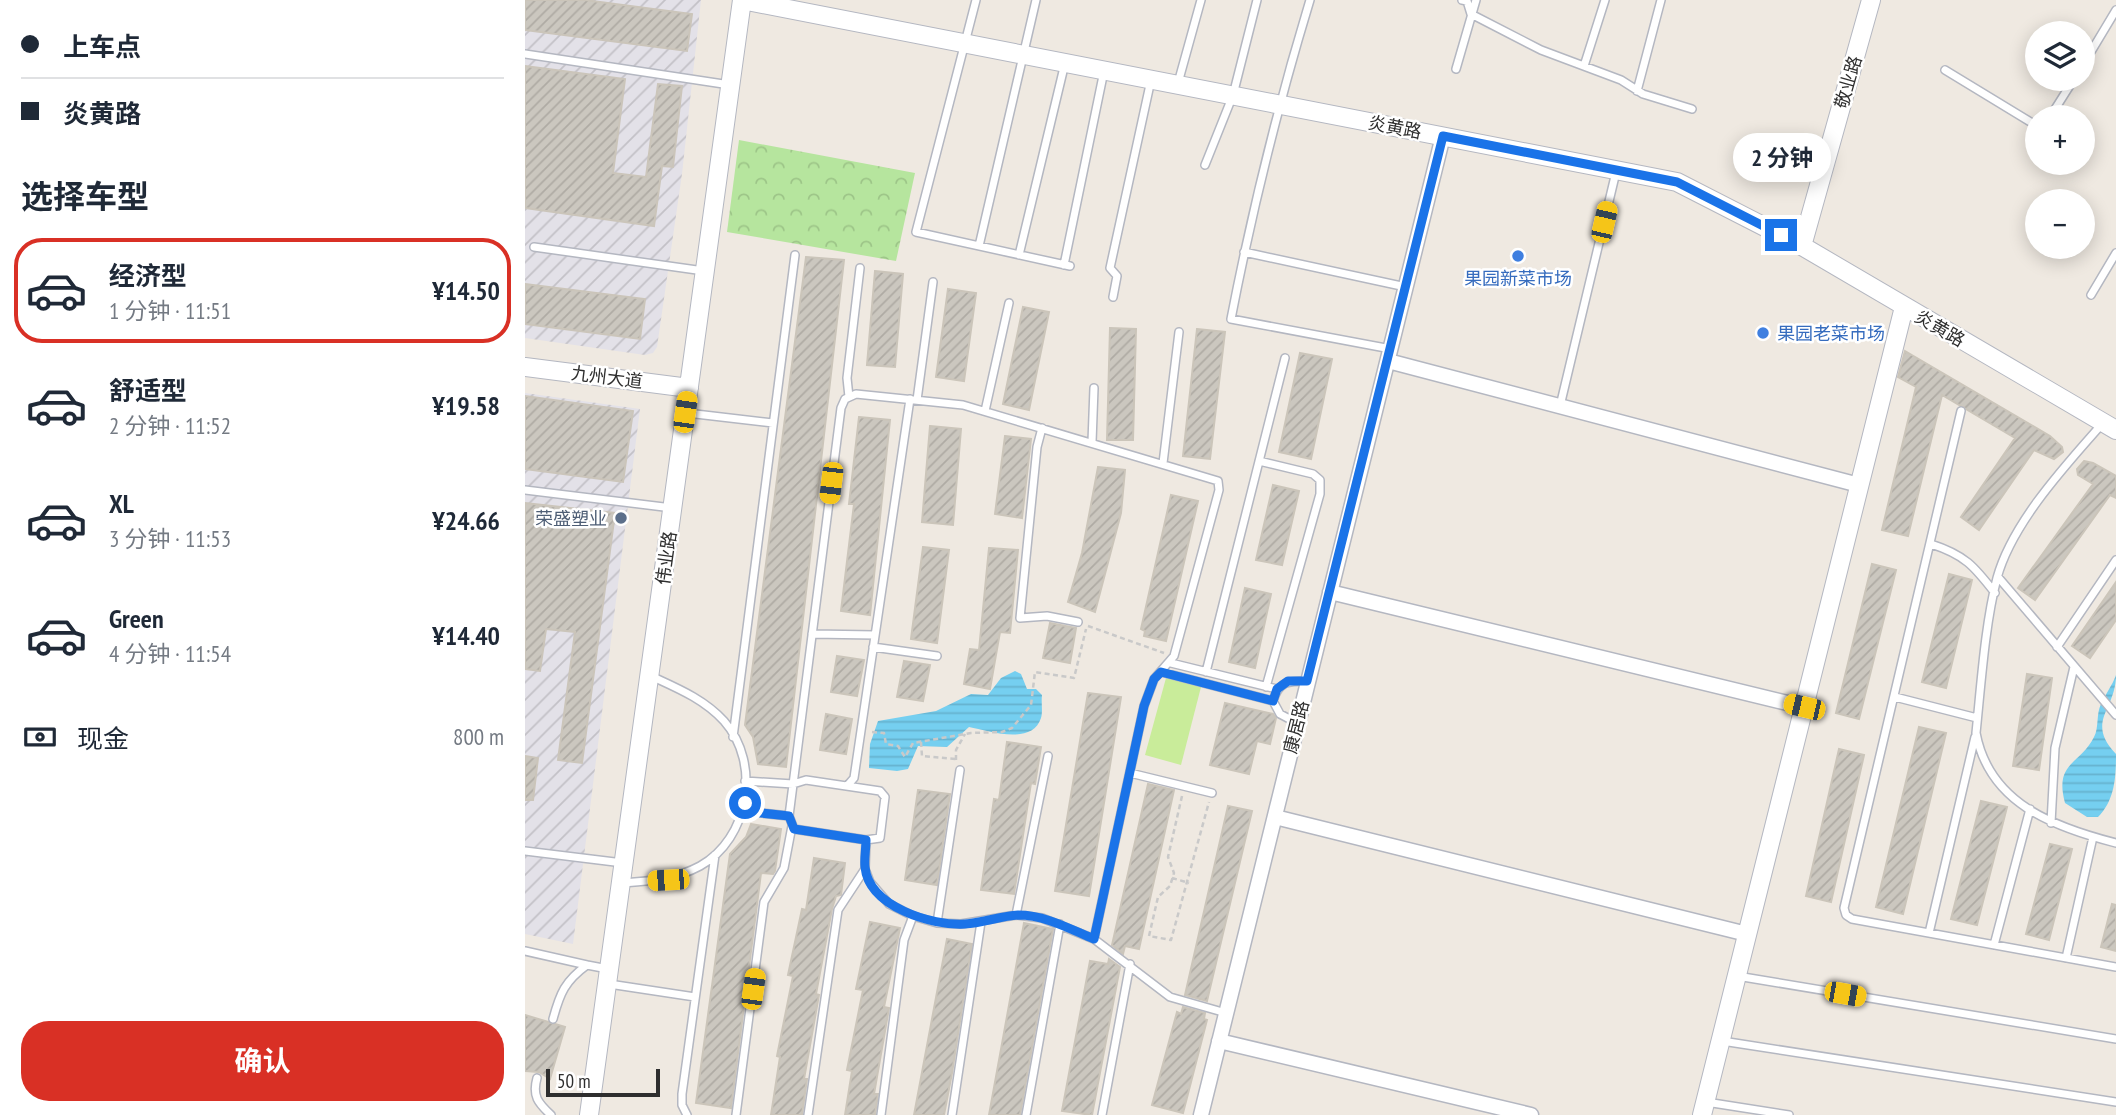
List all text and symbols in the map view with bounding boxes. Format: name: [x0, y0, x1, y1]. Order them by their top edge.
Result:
map controls: [2025, 21, 2095, 259]
button: layers: [2025, 21, 2095, 91]
text: 上车点: [63, 30, 141, 63]
street label: 敬业路: [1830, 53, 1866, 111]
text: 炎黄路: [63, 97, 141, 130]
button: +: [2025, 105, 2095, 175]
street label: 炎黄路: [1366, 111, 1424, 143]
callout: 2 分钟: [1732, 134, 1830, 182]
text: 2 分钟: [1751, 143, 1813, 172]
text: 选择车型: [21, 175, 149, 217]
button: −: [2025, 189, 2095, 259]
car: [1590, 199, 1619, 245]
route end: [1765, 219, 1797, 251]
marker: 果园新菜市场: [1510, 248, 1526, 264]
icon: car: [25, 259, 88, 322]
text: 经济型: [109, 259, 187, 292]
place label: 果园新菜市场: [1464, 267, 1572, 290]
text: ¥14.50: [432, 274, 500, 307]
text: 1 分钟 · 11:51: [109, 296, 231, 325]
street label: 炎黄路: [1911, 305, 1969, 351]
place label: 果园老菜市场: [1777, 322, 1885, 345]
marker: 果园老菜市场: [1755, 325, 1771, 341]
street label: 九州大道: [570, 361, 644, 393]
icon: car: [25, 374, 88, 437]
text: 舒适型: [109, 374, 187, 407]
text: ¥19.58: [432, 389, 500, 422]
car: [672, 390, 699, 434]
text: 2 分钟 · 11:52: [109, 411, 231, 440]
car: [819, 461, 844, 505]
text: XL: [109, 487, 134, 520]
icon: car: [25, 489, 88, 552]
text: ¥24.66: [432, 504, 500, 537]
place label: 荣盛塑业: [535, 507, 607, 530]
marker: 荣盛塑业: [613, 510, 629, 526]
text: 3 分钟 · 11:53: [109, 524, 231, 553]
street label: 伟业路: [651, 530, 681, 586]
text: Green: [109, 602, 164, 635]
icon: car: [25, 604, 88, 667]
text: ¥14.40: [432, 619, 500, 652]
text: 4 分钟 · 11:54: [109, 639, 231, 668]
car: [1782, 692, 1827, 722]
street label: 康居路: [1278, 698, 1314, 756]
icon: cash: [21, 718, 59, 756]
text: 现金: [77, 722, 129, 755]
text: 800 m: [453, 722, 504, 751]
route start: [729, 787, 761, 819]
car: [647, 868, 690, 892]
car: [740, 967, 767, 1011]
car: [1823, 980, 1868, 1008]
button: 确认: [21, 1021, 504, 1101]
scale bar: [546, 1066, 660, 1098]
text: 50 m: [557, 1069, 591, 1093]

